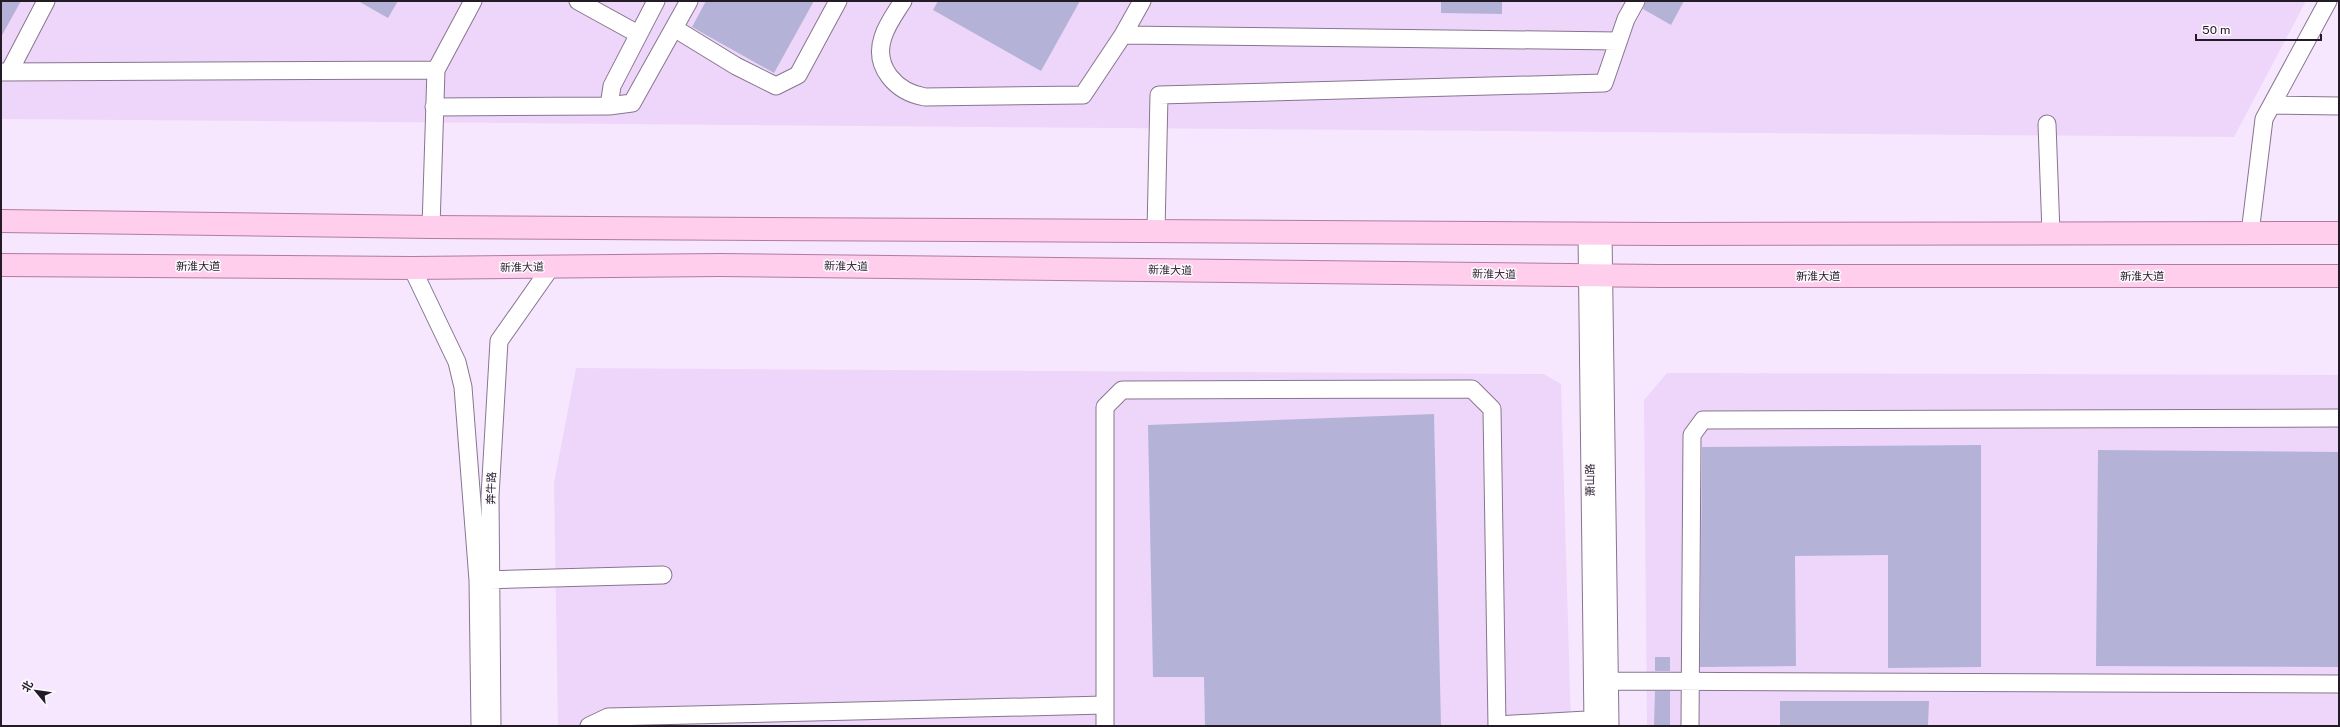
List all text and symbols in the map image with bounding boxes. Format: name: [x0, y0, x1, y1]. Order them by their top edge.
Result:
scale bar: [2196, 16, 2321, 42]
text: 50 m: [2202, 23, 2230, 37]
street label: 新淮大道: [176, 260, 220, 272]
street label: 新淮大道: [824, 260, 868, 272]
street label: 新淮大道: [500, 261, 544, 273]
street label: 新淮大道: [1148, 264, 1192, 276]
street label: 新淮大道: [1472, 268, 1516, 280]
street label: 新淮大道: [1796, 270, 1840, 282]
street label: 新淮大道: [2120, 270, 2164, 282]
street label: 萧山路: [1584, 463, 1596, 497]
street label: 奔牛路: [484, 471, 498, 505]
north arrow: [16, 671, 56, 711]
text: 北: [19, 678, 35, 694]

